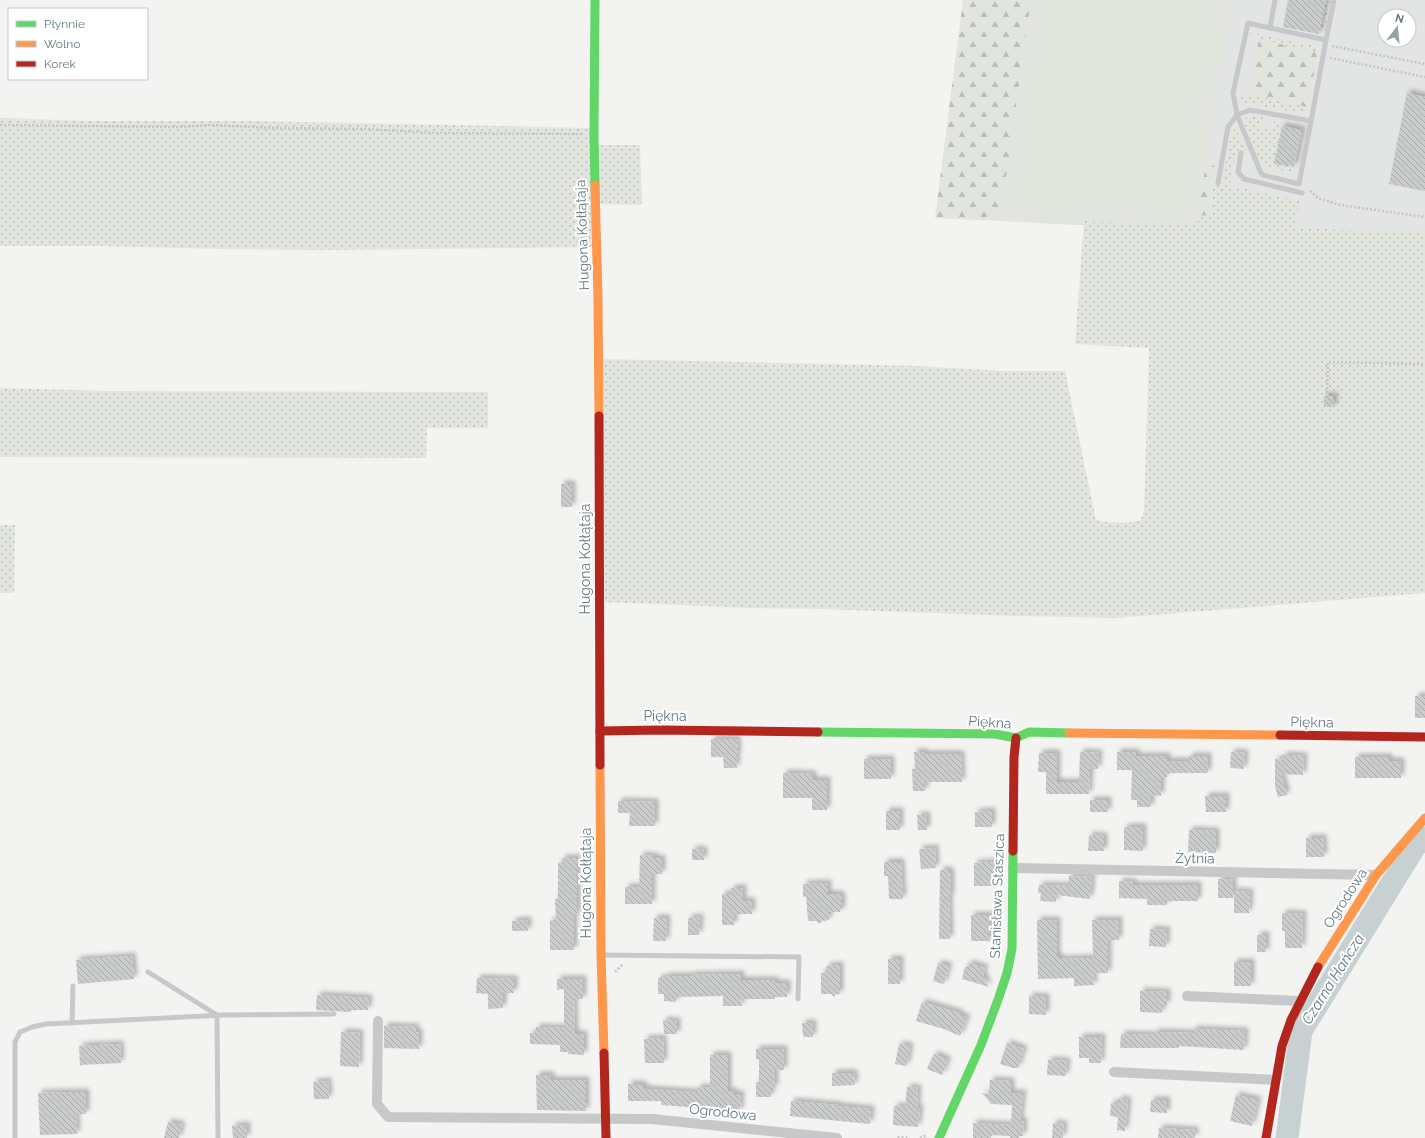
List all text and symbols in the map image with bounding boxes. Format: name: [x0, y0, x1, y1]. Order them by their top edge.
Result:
legend: [8, 8, 148, 80]
north arrow: [1377, 8, 1417, 48]
text: N: [1394, 11, 1405, 26]
text: Płynnie: [44, 17, 85, 31]
text: Wolno: [44, 37, 80, 51]
text: Korek: [44, 57, 77, 71]
street label: Hugona Kołłątaja: [572, 179, 592, 291]
street label: Hugona Kołłątaja: [577, 504, 593, 614]
street label: Piękna: [643, 708, 687, 724]
street label: Piękna: [968, 713, 1012, 731]
street label: Piękna: [1290, 714, 1334, 730]
street label: Hugona Kołłątaja: [578, 828, 594, 938]
street label: Stanisława Staszica: [987, 833, 1007, 959]
street label: Żytnia: [1175, 848, 1215, 866]
street label: Ogrodowa: [1320, 865, 1370, 931]
water label: Czarna Hańcza: [1298, 930, 1368, 1028]
street label: Ogrodowa: [688, 1101, 758, 1123]

